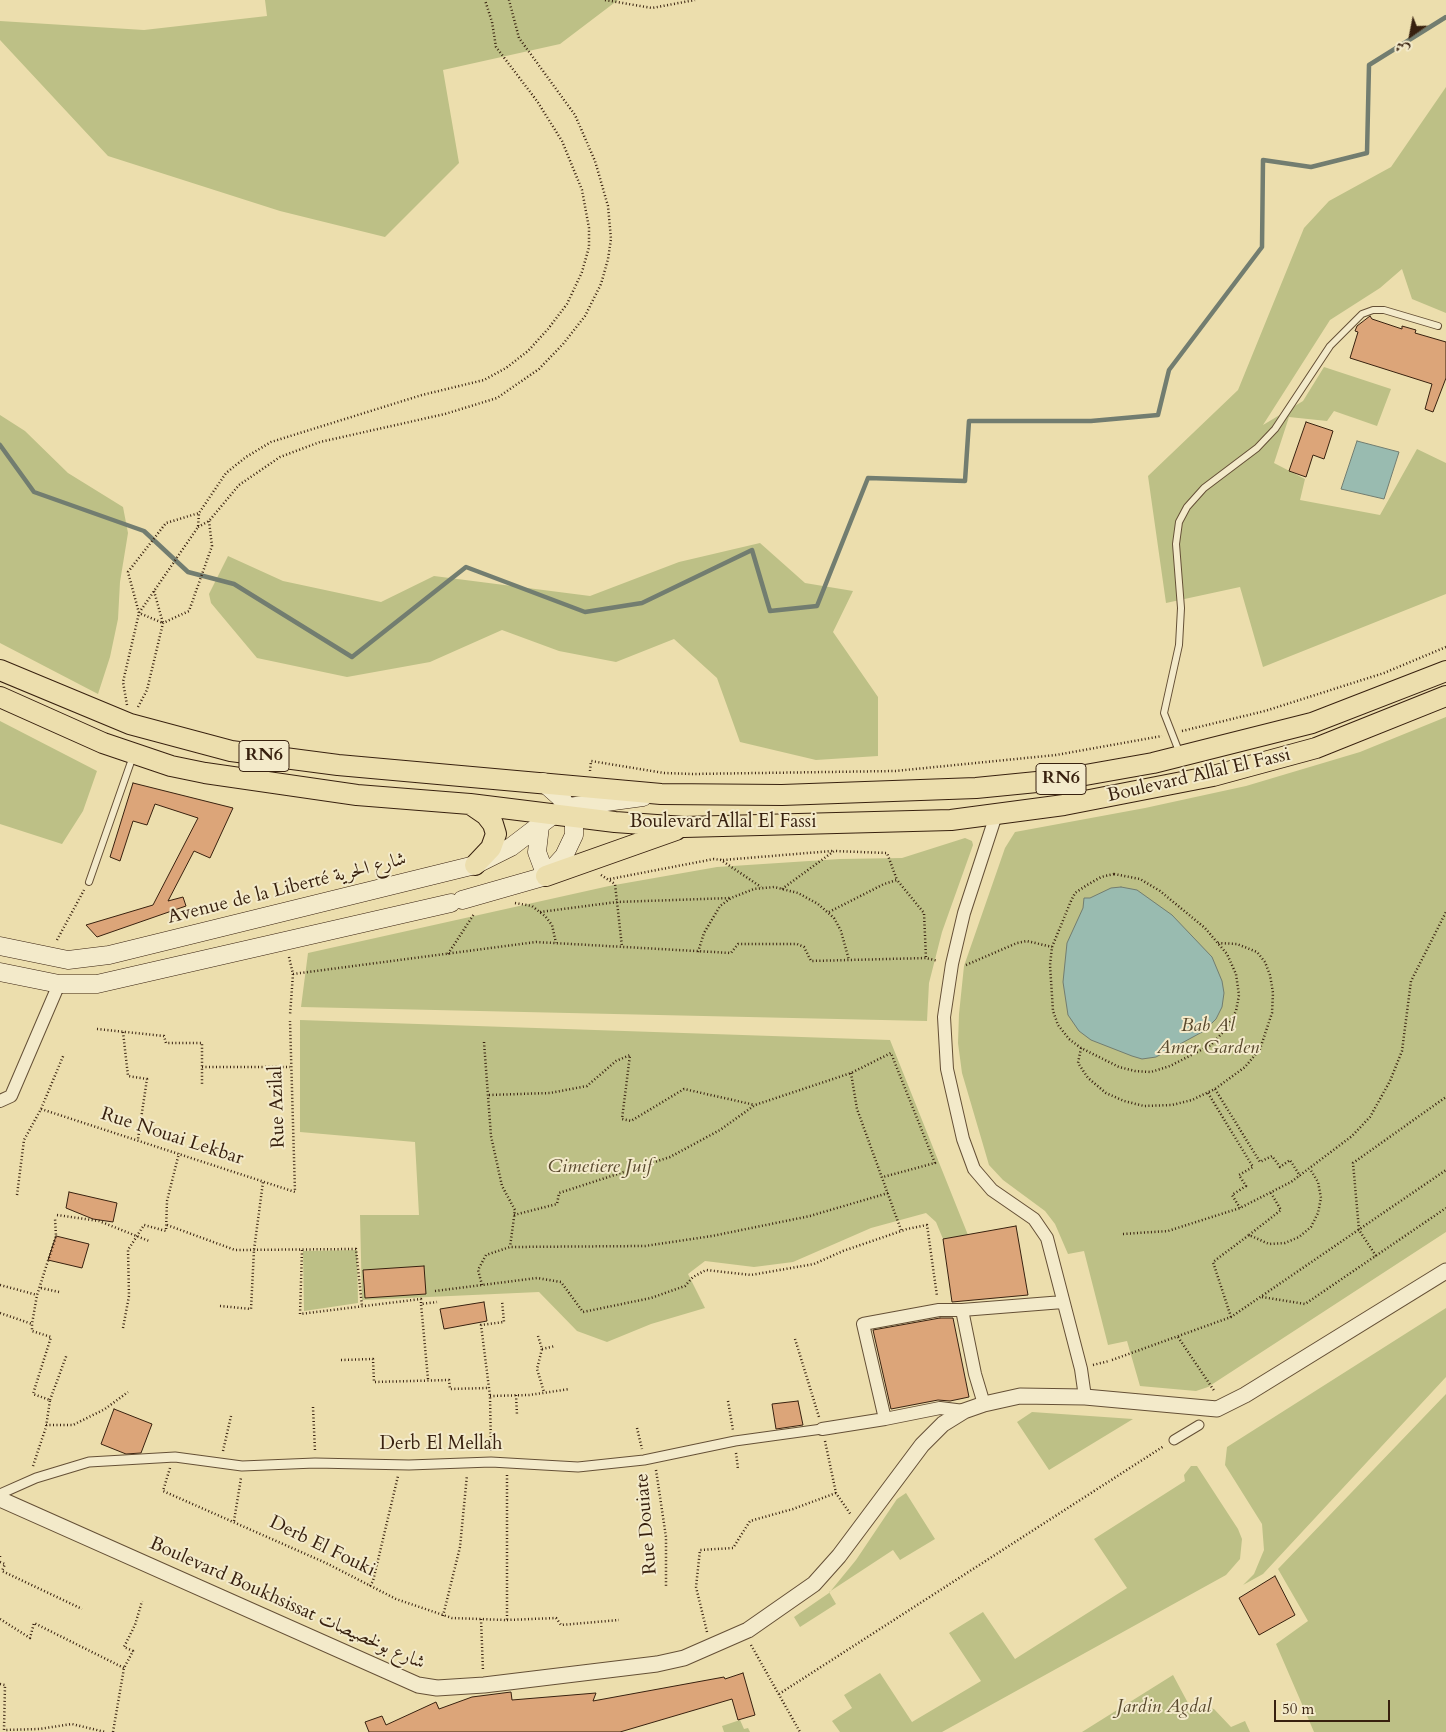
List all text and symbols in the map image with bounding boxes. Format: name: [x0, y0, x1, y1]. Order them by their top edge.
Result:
north arrow: [1386, 10, 1436, 60]
text: ش: [1392, 36, 1414, 60]
road number: RN6: [239, 740, 289, 771]
street label: Boulevard Allal El Fassi: [1105, 744, 1293, 808]
road number: RN6: [1036, 764, 1086, 794]
street label: Boulevard Allal El Fassi: [629, 812, 817, 834]
street label: Avenue de la Liberté شارع الحرية: [165, 848, 409, 930]
park label: Bab Al Amer Garden: [1157, 1016, 1259, 1060]
street label: Rue Azilal: [265, 1065, 291, 1149]
street label: Rue Nouai Lekbar: [98, 1103, 246, 1171]
park label: Cimetiere Juif: [548, 1157, 652, 1179]
street label: Derb El Mellah: [380, 1434, 502, 1456]
street label: Rue Douiate: [631, 1472, 663, 1576]
street label: Derb El Fouki: [265, 1512, 379, 1582]
street label: Boulevard Boukhsissat شارع بولخصيصات: [146, 1533, 428, 1675]
scale bar: [1276, 1690, 1392, 1722]
park label: Jardin Agdal: [1117, 1697, 1211, 1719]
text: 50 m: [1282, 1699, 1314, 1719]

